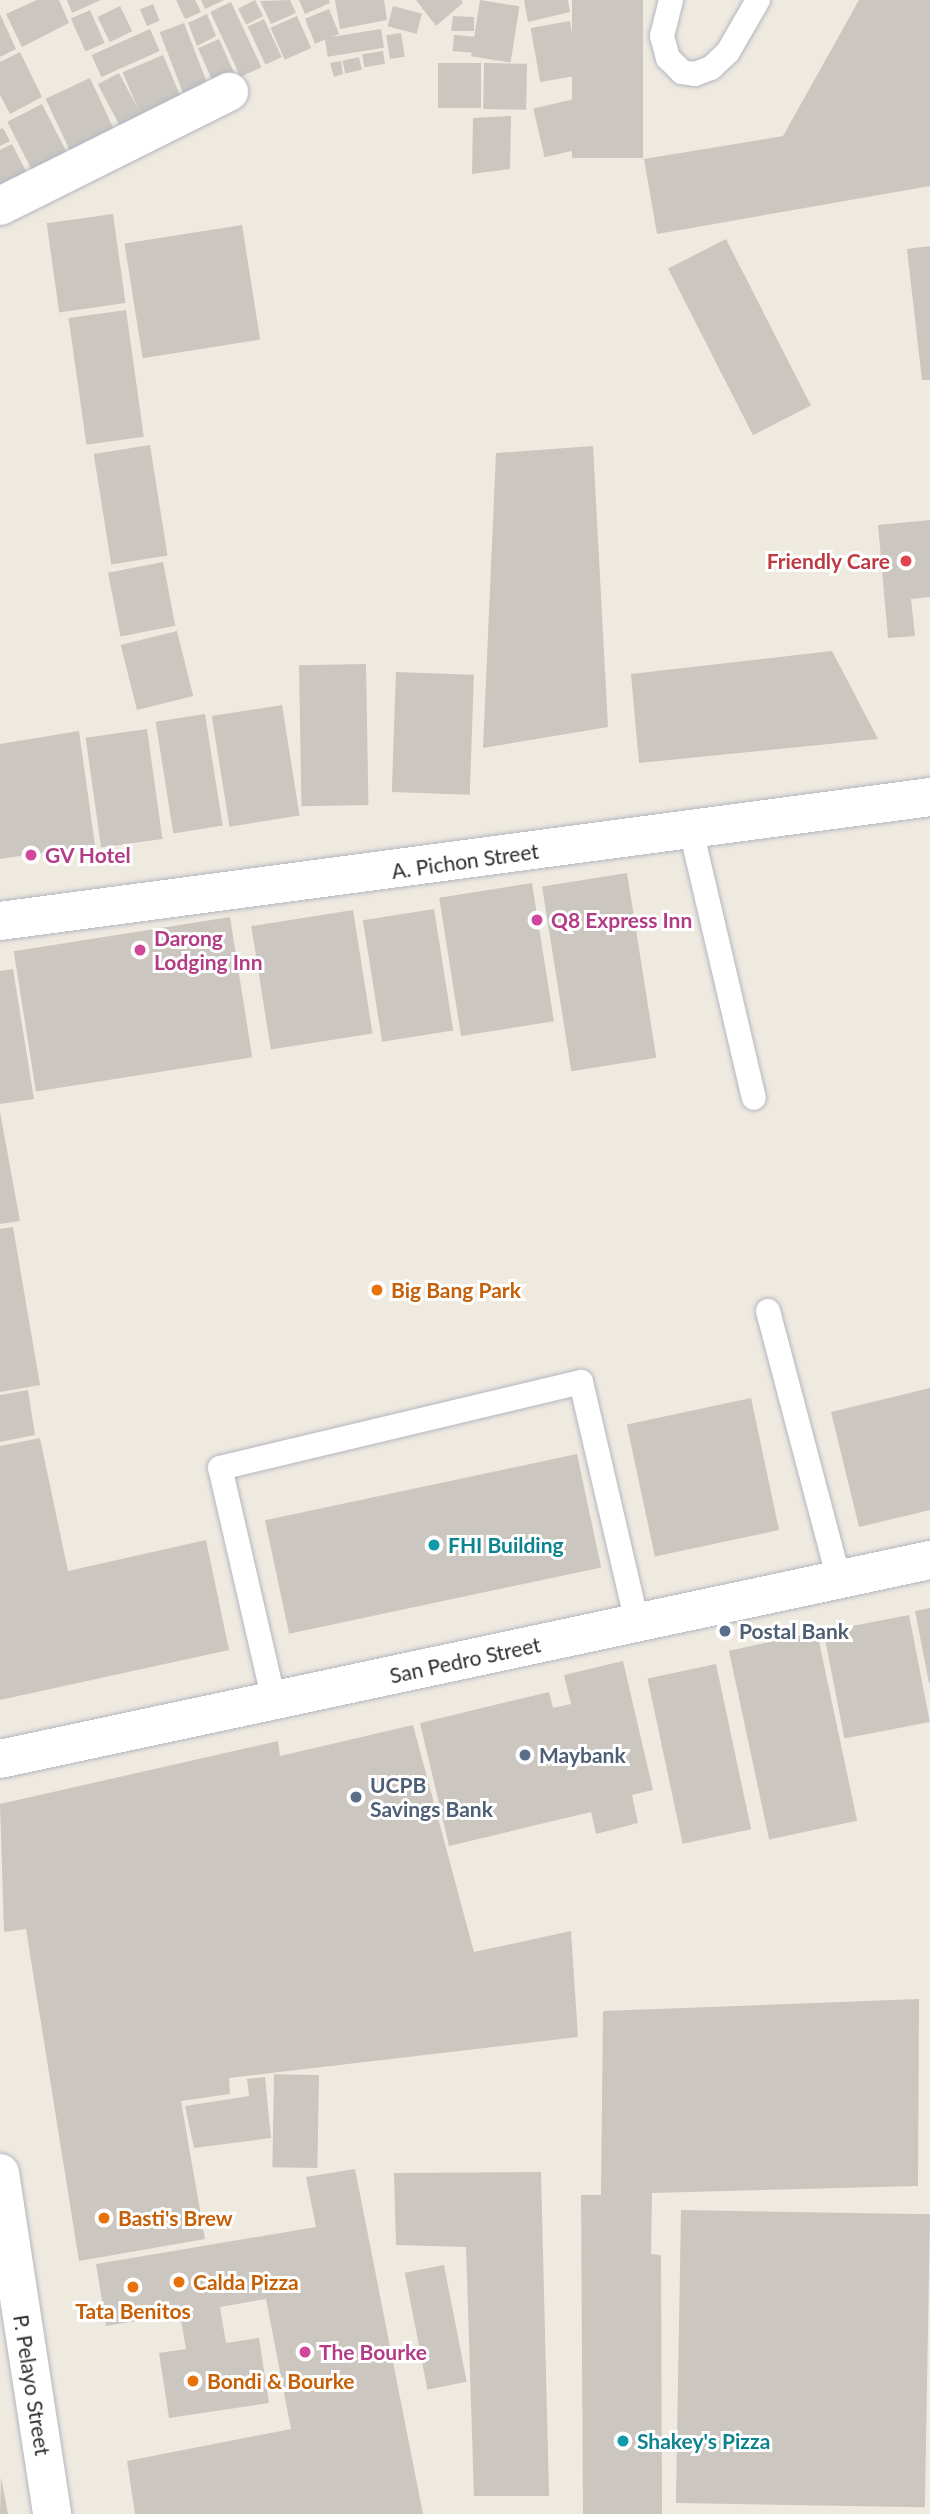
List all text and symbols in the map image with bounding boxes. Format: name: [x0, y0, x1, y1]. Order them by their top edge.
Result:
place label: Friendly Care: [766, 548, 890, 574]
marker: Friendly Care: [896, 551, 916, 571]
street label: A. Pichon Street: [390, 838, 540, 884]
place label: GV Hotel: [45, 842, 131, 868]
marker: GV Hotel: [23, 847, 39, 863]
place label: Q8 Express Inn: [551, 907, 692, 933]
marker: Q8 Express Inn: [529, 912, 545, 928]
place label: Darong Lodging Inn: [154, 925, 263, 975]
marker: Darong Lodging Inn: [132, 942, 148, 958]
place label: Big Bang Park: [391, 1277, 521, 1303]
marker: Big Bang Park: [369, 1282, 385, 1298]
place label: FHI Building: [448, 1532, 564, 1558]
marker: FHI Building: [426, 1537, 442, 1553]
place label: Postal Bank: [739, 1618, 849, 1644]
marker: Postal Bank: [717, 1623, 733, 1639]
street label: San Pedro Street: [387, 1632, 543, 1688]
place label: Maybank: [539, 1742, 626, 1768]
marker: Maybank: [517, 1747, 533, 1763]
place label: UCPB Savings Bank: [370, 1772, 493, 1822]
marker: UCPB Savings Bank: [348, 1789, 364, 1805]
place label: Basti's Brew: [118, 2205, 233, 2231]
marker: Basti's Brew: [96, 2210, 112, 2226]
place label: Calda Pizza: [193, 2269, 299, 2295]
marker: Calda Pizza: [171, 2274, 187, 2290]
marker: Tata Benitos: [125, 2279, 141, 2295]
place label: Tata Benitos: [75, 2298, 191, 2324]
street label: P. Pelayo Street: [8, 2313, 56, 2457]
place label: The Bourke: [319, 2339, 427, 2365]
marker: The Bourke: [297, 2344, 313, 2360]
place label: Bondi & Bourke: [207, 2368, 355, 2394]
marker: Bondi & Bourke: [185, 2373, 201, 2389]
place label: Shakey's Pizza: [637, 2428, 770, 2454]
marker: Shakey's Pizza: [615, 2433, 631, 2449]

